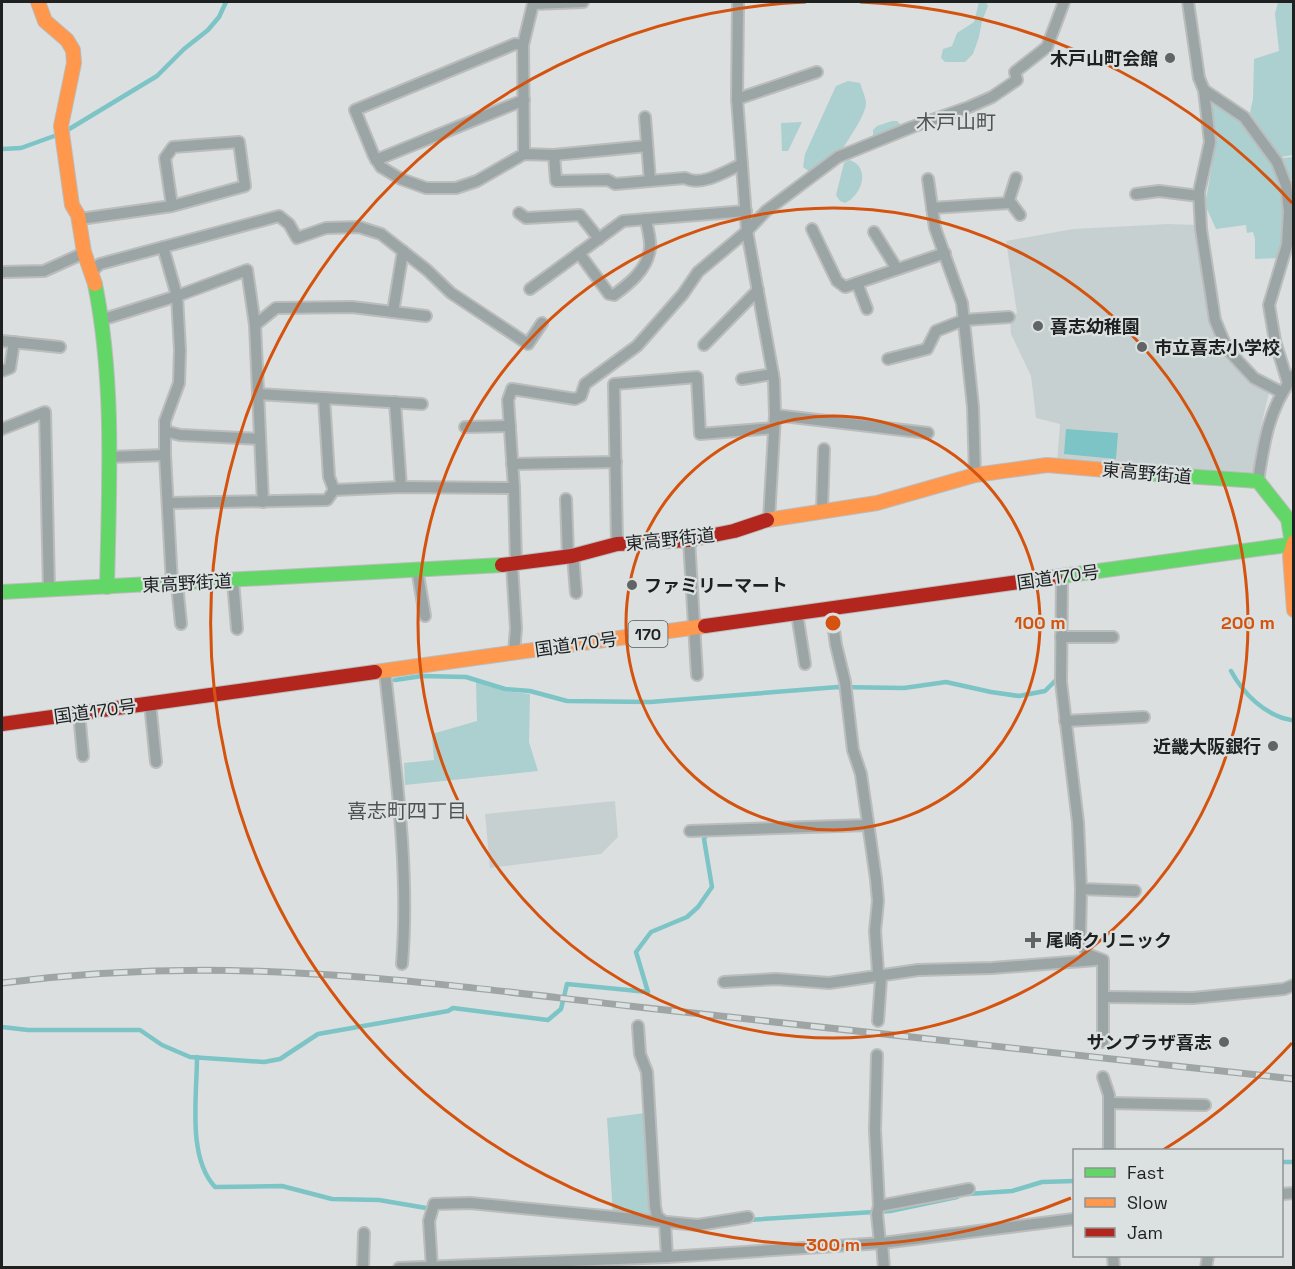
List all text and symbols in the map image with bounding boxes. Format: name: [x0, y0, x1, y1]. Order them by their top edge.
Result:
place label: 木戸山町会館: [1050, 47, 1158, 70]
marker: 木戸山町会館: [1163, 51, 1177, 65]
district label: 木戸山町: [916, 109, 996, 135]
place label: 喜志幼稚園: [1050, 315, 1140, 338]
marker: 喜志幼稚園: [1031, 319, 1045, 333]
place label: 市立喜志小学校: [1154, 336, 1280, 359]
marker: 市立喜志小学校: [1135, 340, 1149, 354]
street label: 東高野街道: [1101, 458, 1193, 488]
street label: 東高野街道: [624, 523, 716, 555]
street label: 国道170号: [1015, 560, 1101, 594]
street label: 東高野街道: [141, 569, 233, 597]
place label: ファミリーマート: [644, 574, 788, 597]
marker: ファミリーマート: [625, 578, 639, 592]
text: 100 m: [1014, 611, 1066, 634]
text: 200 m: [1221, 611, 1275, 634]
centre of rings: [823, 613, 843, 633]
road number: 170: [628, 621, 668, 647]
street label: 国道170号: [533, 627, 619, 661]
street label: 国道170号: [52, 694, 138, 728]
place label: 近畿大阪銀行: [1153, 735, 1261, 758]
marker: 近畿大阪銀行: [1266, 739, 1280, 753]
district label: 喜志町四丁目: [347, 798, 467, 824]
place label: 尾崎クリニック: [1046, 929, 1172, 952]
marker: 尾崎クリニック: [1024, 931, 1042, 949]
place label: サンプラザ喜志: [1087, 1031, 1212, 1054]
marker: サンプラザ喜志: [1217, 1035, 1231, 1049]
legend: [1073, 1149, 1283, 1257]
text: Fast: [1127, 1161, 1164, 1184]
text: Slow: [1127, 1191, 1168, 1214]
text: Jam: [1127, 1221, 1163, 1244]
text: 300 m: [806, 1233, 860, 1256]

